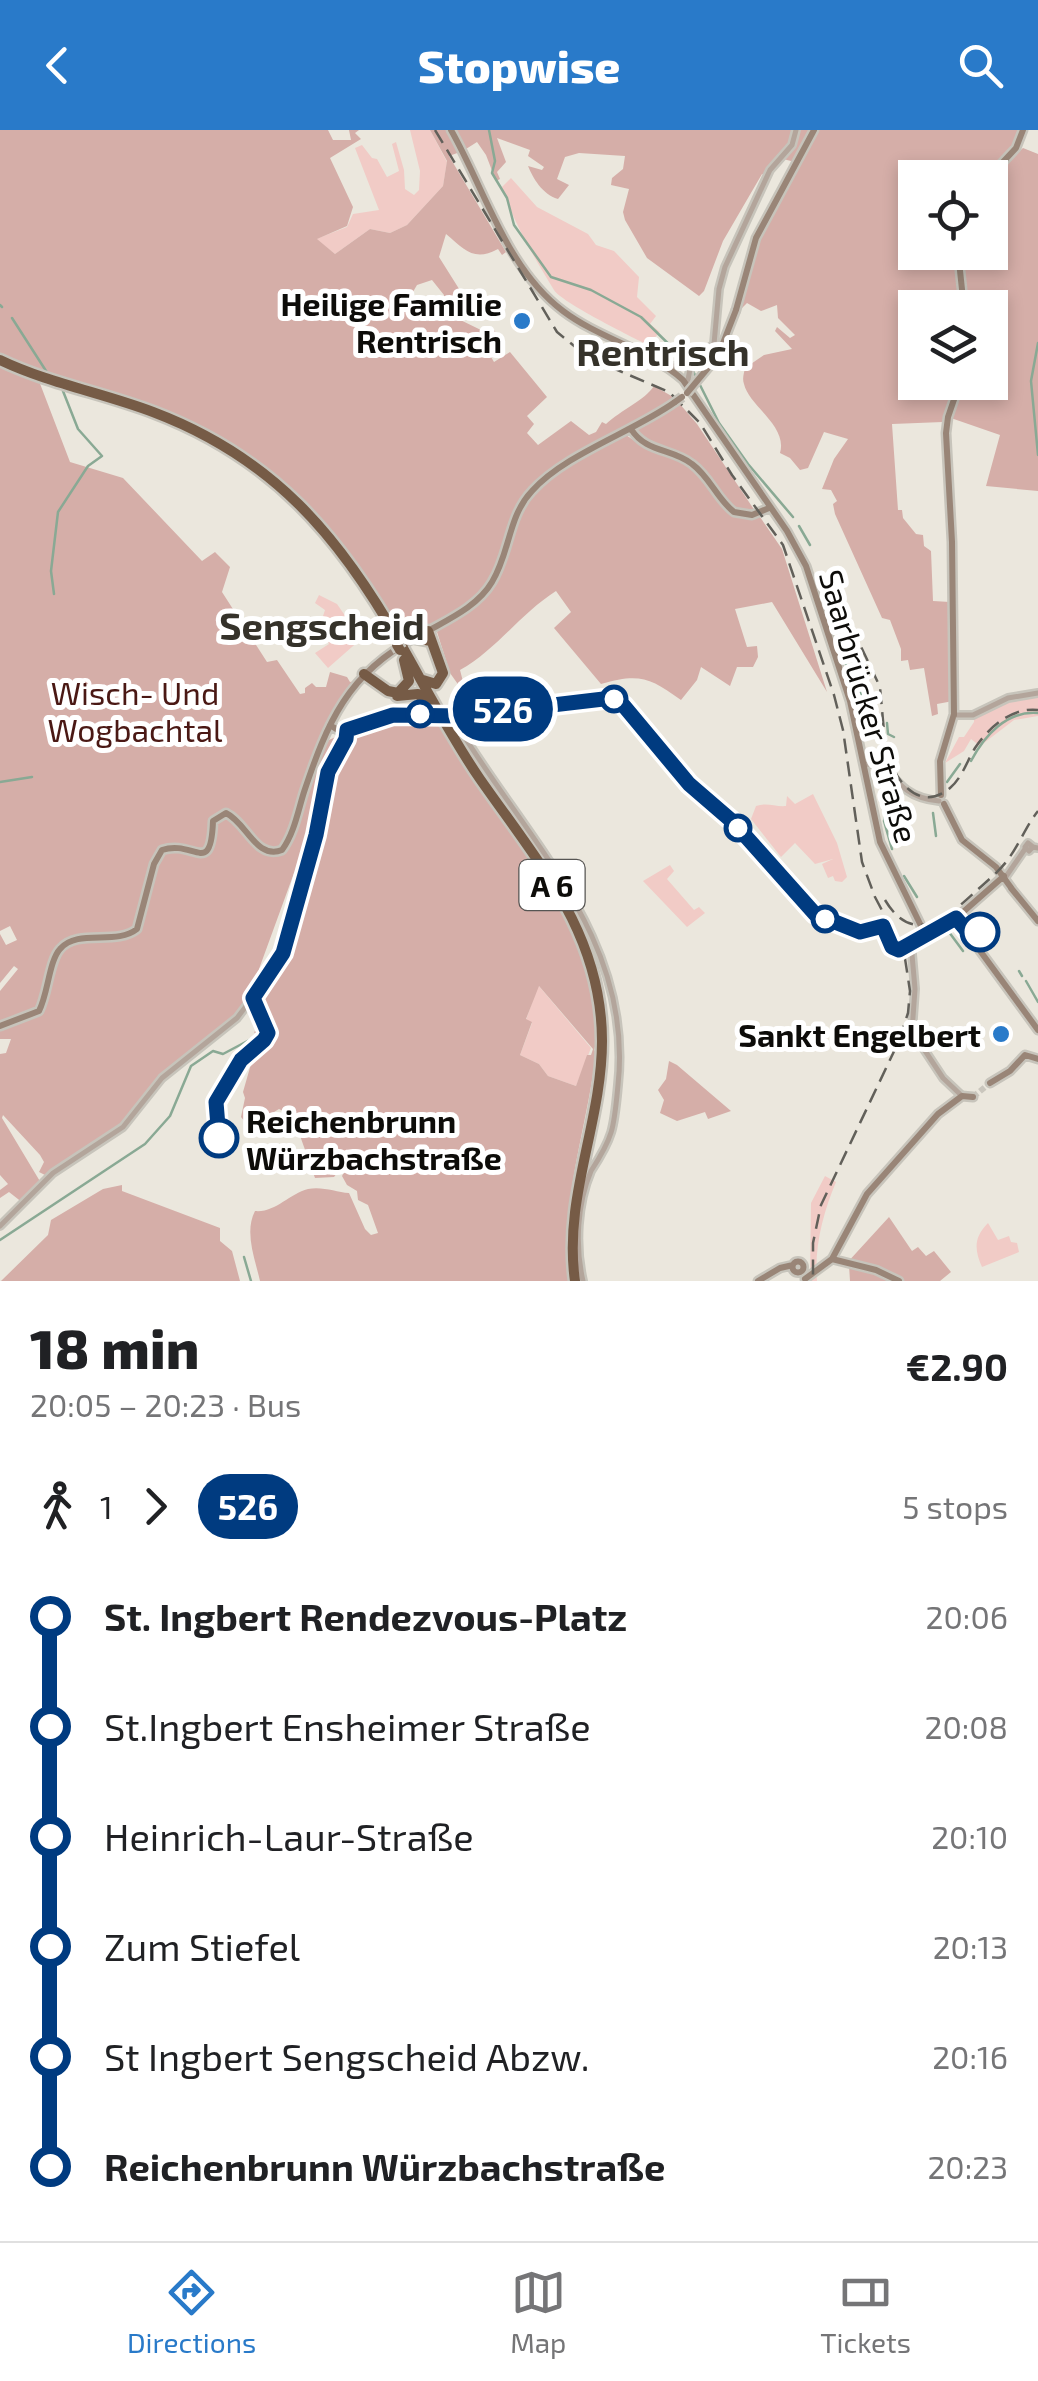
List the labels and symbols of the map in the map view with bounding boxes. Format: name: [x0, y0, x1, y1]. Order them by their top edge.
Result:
place label: Heilige Familie Rentrisch: [280, 284, 502, 359]
marker: Heilige Familie Rentrisch: [511, 310, 533, 332]
district label: Rentrisch: [576, 328, 750, 374]
street label: Saarbrücker Straße: [813, 565, 927, 847]
district label: Sengscheid: [219, 602, 425, 648]
park label: Wisch- Und Wogbachtal: [47, 673, 223, 748]
line badge: 526: [446, 676, 560, 742]
unlabelled marker: [601, 686, 627, 712]
unlabelled marker: [407, 701, 433, 727]
unlabelled marker: [725, 815, 751, 841]
road number: A 6: [520, 860, 584, 910]
unlabelled marker: [812, 906, 838, 932]
unlabelled marker: [961, 913, 999, 951]
place label: Sankt Engelbert: [738, 1015, 981, 1053]
marker: Sankt Engelbert: [990, 1023, 1012, 1045]
place label: Reichenbrunn Würzbachstraße: [246, 1101, 502, 1176]
marker: Reichenbrunn Würzbachstraße: [200, 1119, 238, 1157]

